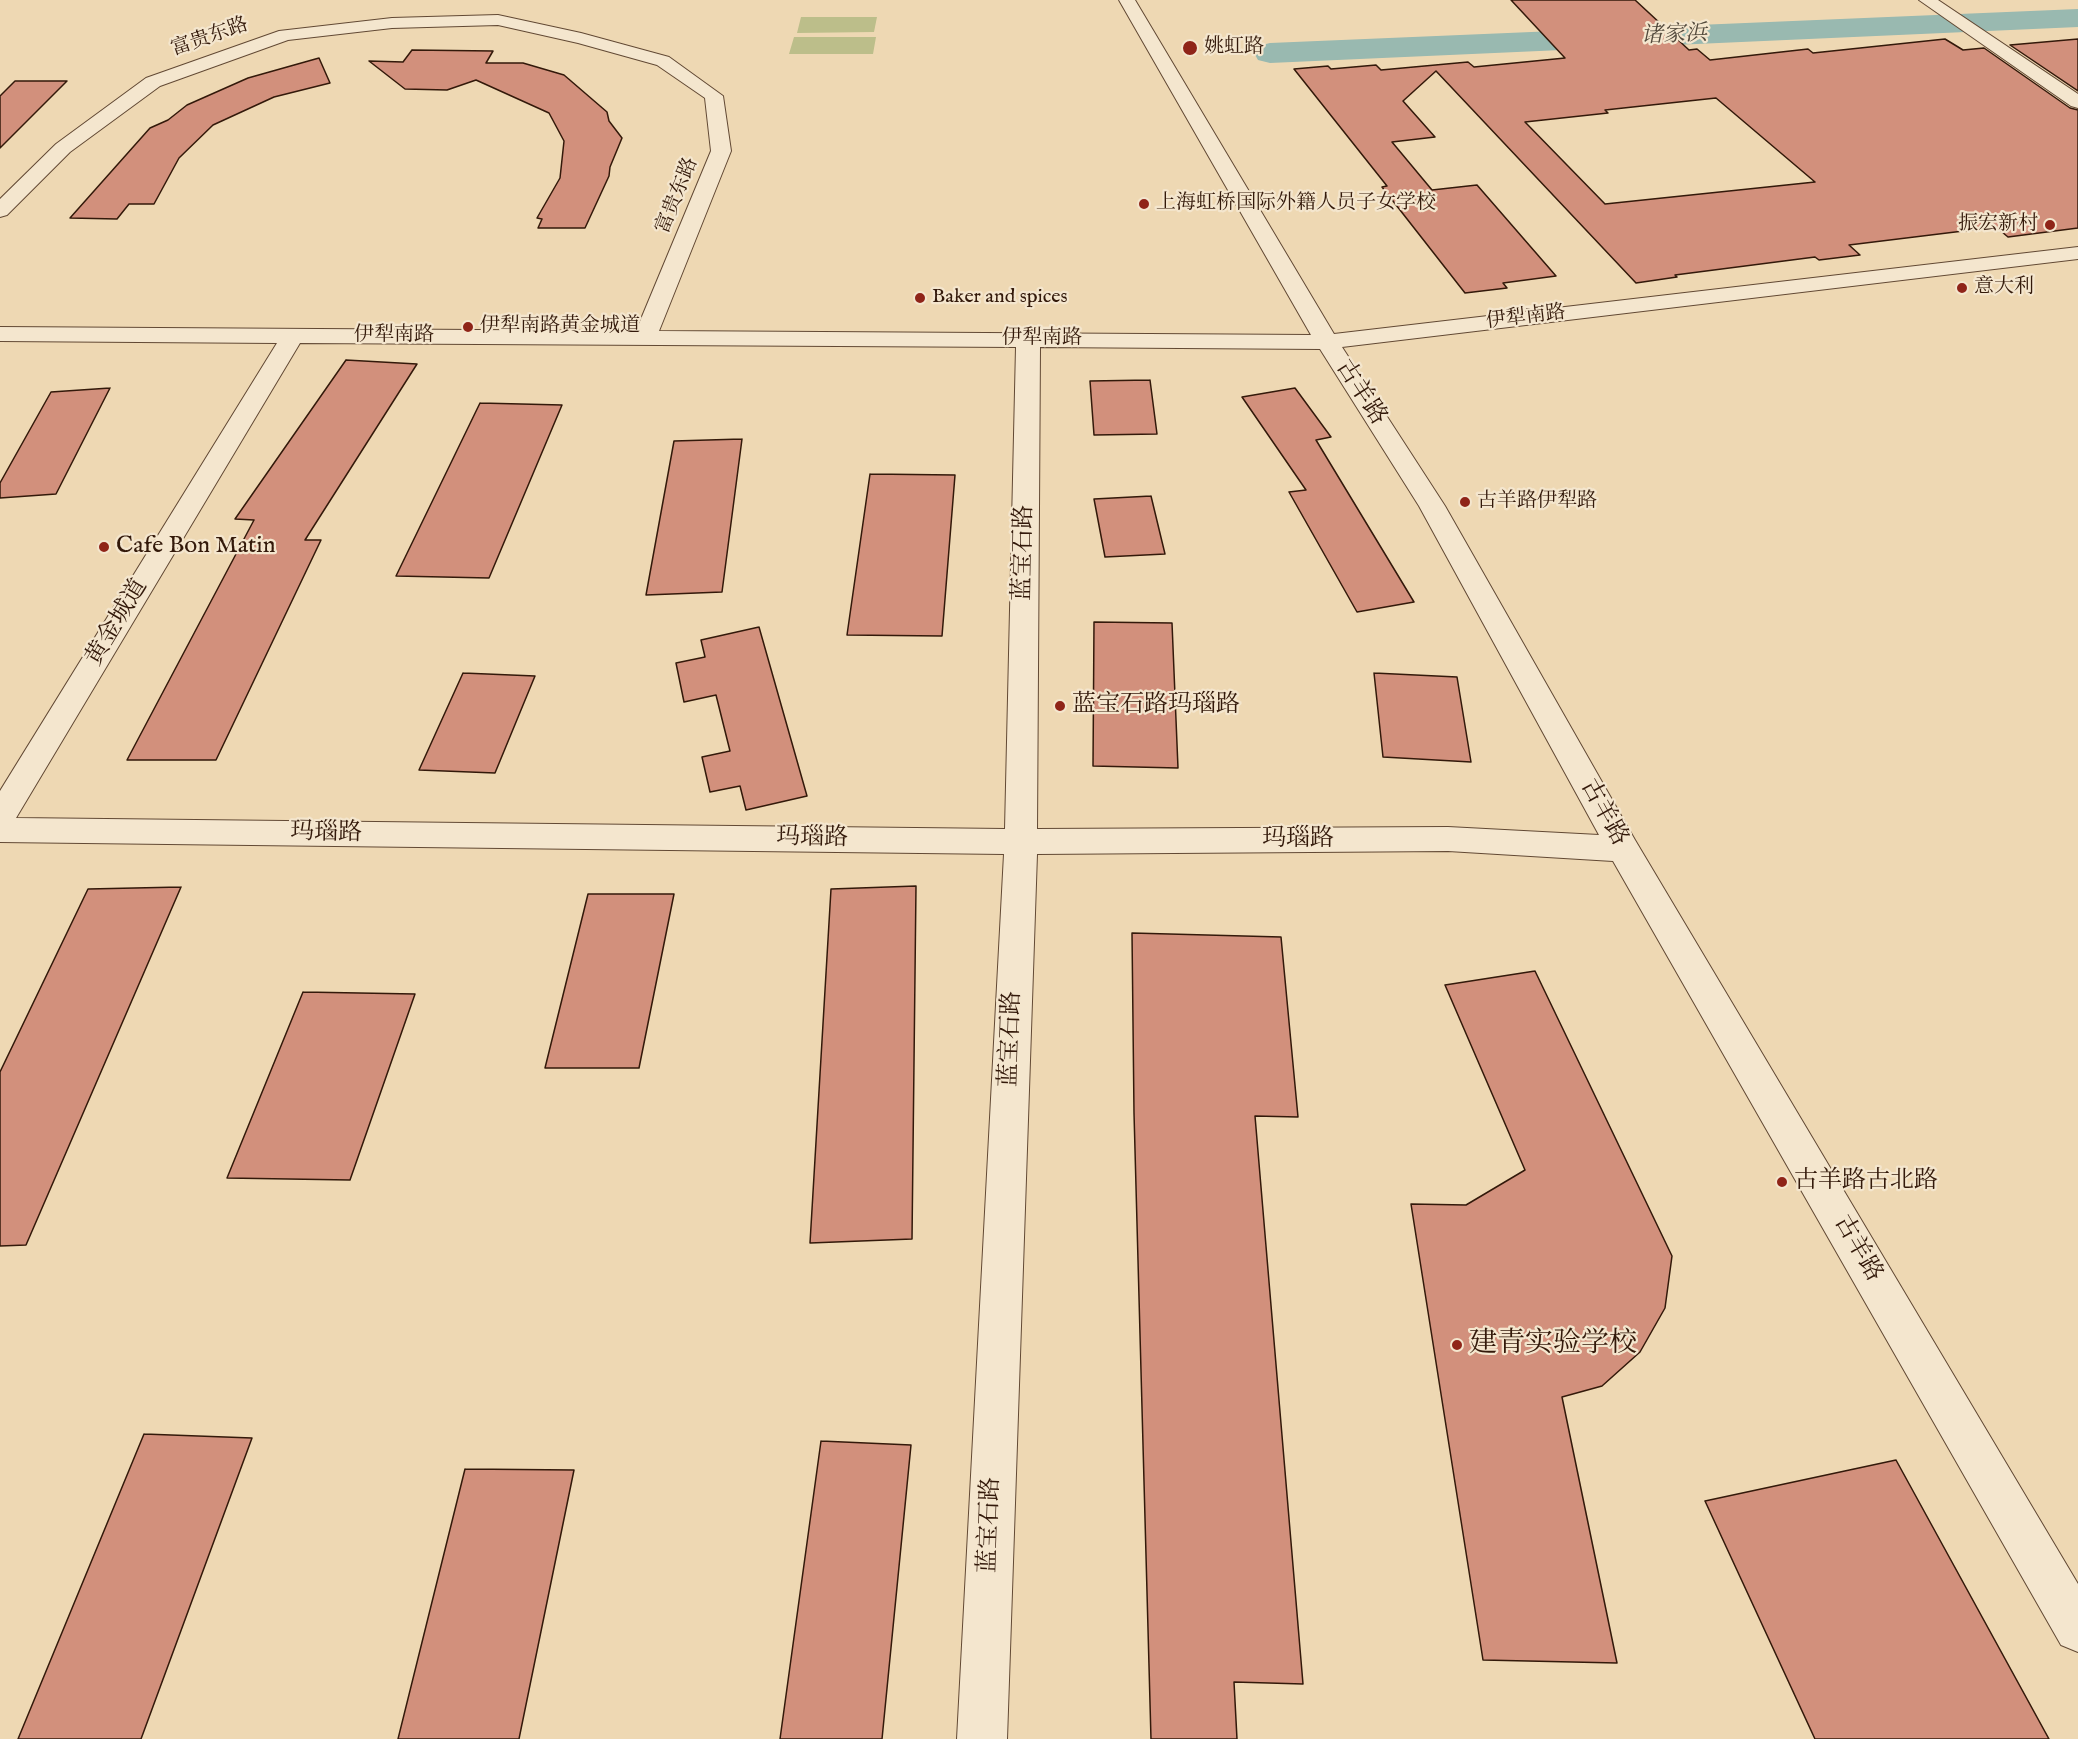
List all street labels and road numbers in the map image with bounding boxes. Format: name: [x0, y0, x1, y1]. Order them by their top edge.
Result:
street label: 富贵东路: [168, 14, 252, 62]
street label: 富贵东路: [652, 154, 704, 238]
street label: 伊犁南路: [1485, 301, 1567, 335]
street label: 伊犁南路: [354, 324, 434, 348]
street label: 伊犁南路: [1002, 327, 1082, 351]
street label: 古羊路: [1328, 355, 1392, 431]
street label: 蓝宝石路: [1010, 505, 1040, 601]
street label: 黄金城道: [81, 574, 155, 672]
street label: 古羊路: [1573, 775, 1633, 851]
street label: 玛瑙路: [290, 819, 362, 849]
street label: 玛瑙路: [776, 824, 848, 854]
street label: 玛瑙路: [1262, 826, 1334, 854]
street label: 蓝宝石路: [996, 991, 1028, 1087]
street label: 古羊路: [1827, 1211, 1887, 1287]
street label: 蓝宝石路: [975, 1477, 1007, 1573]

